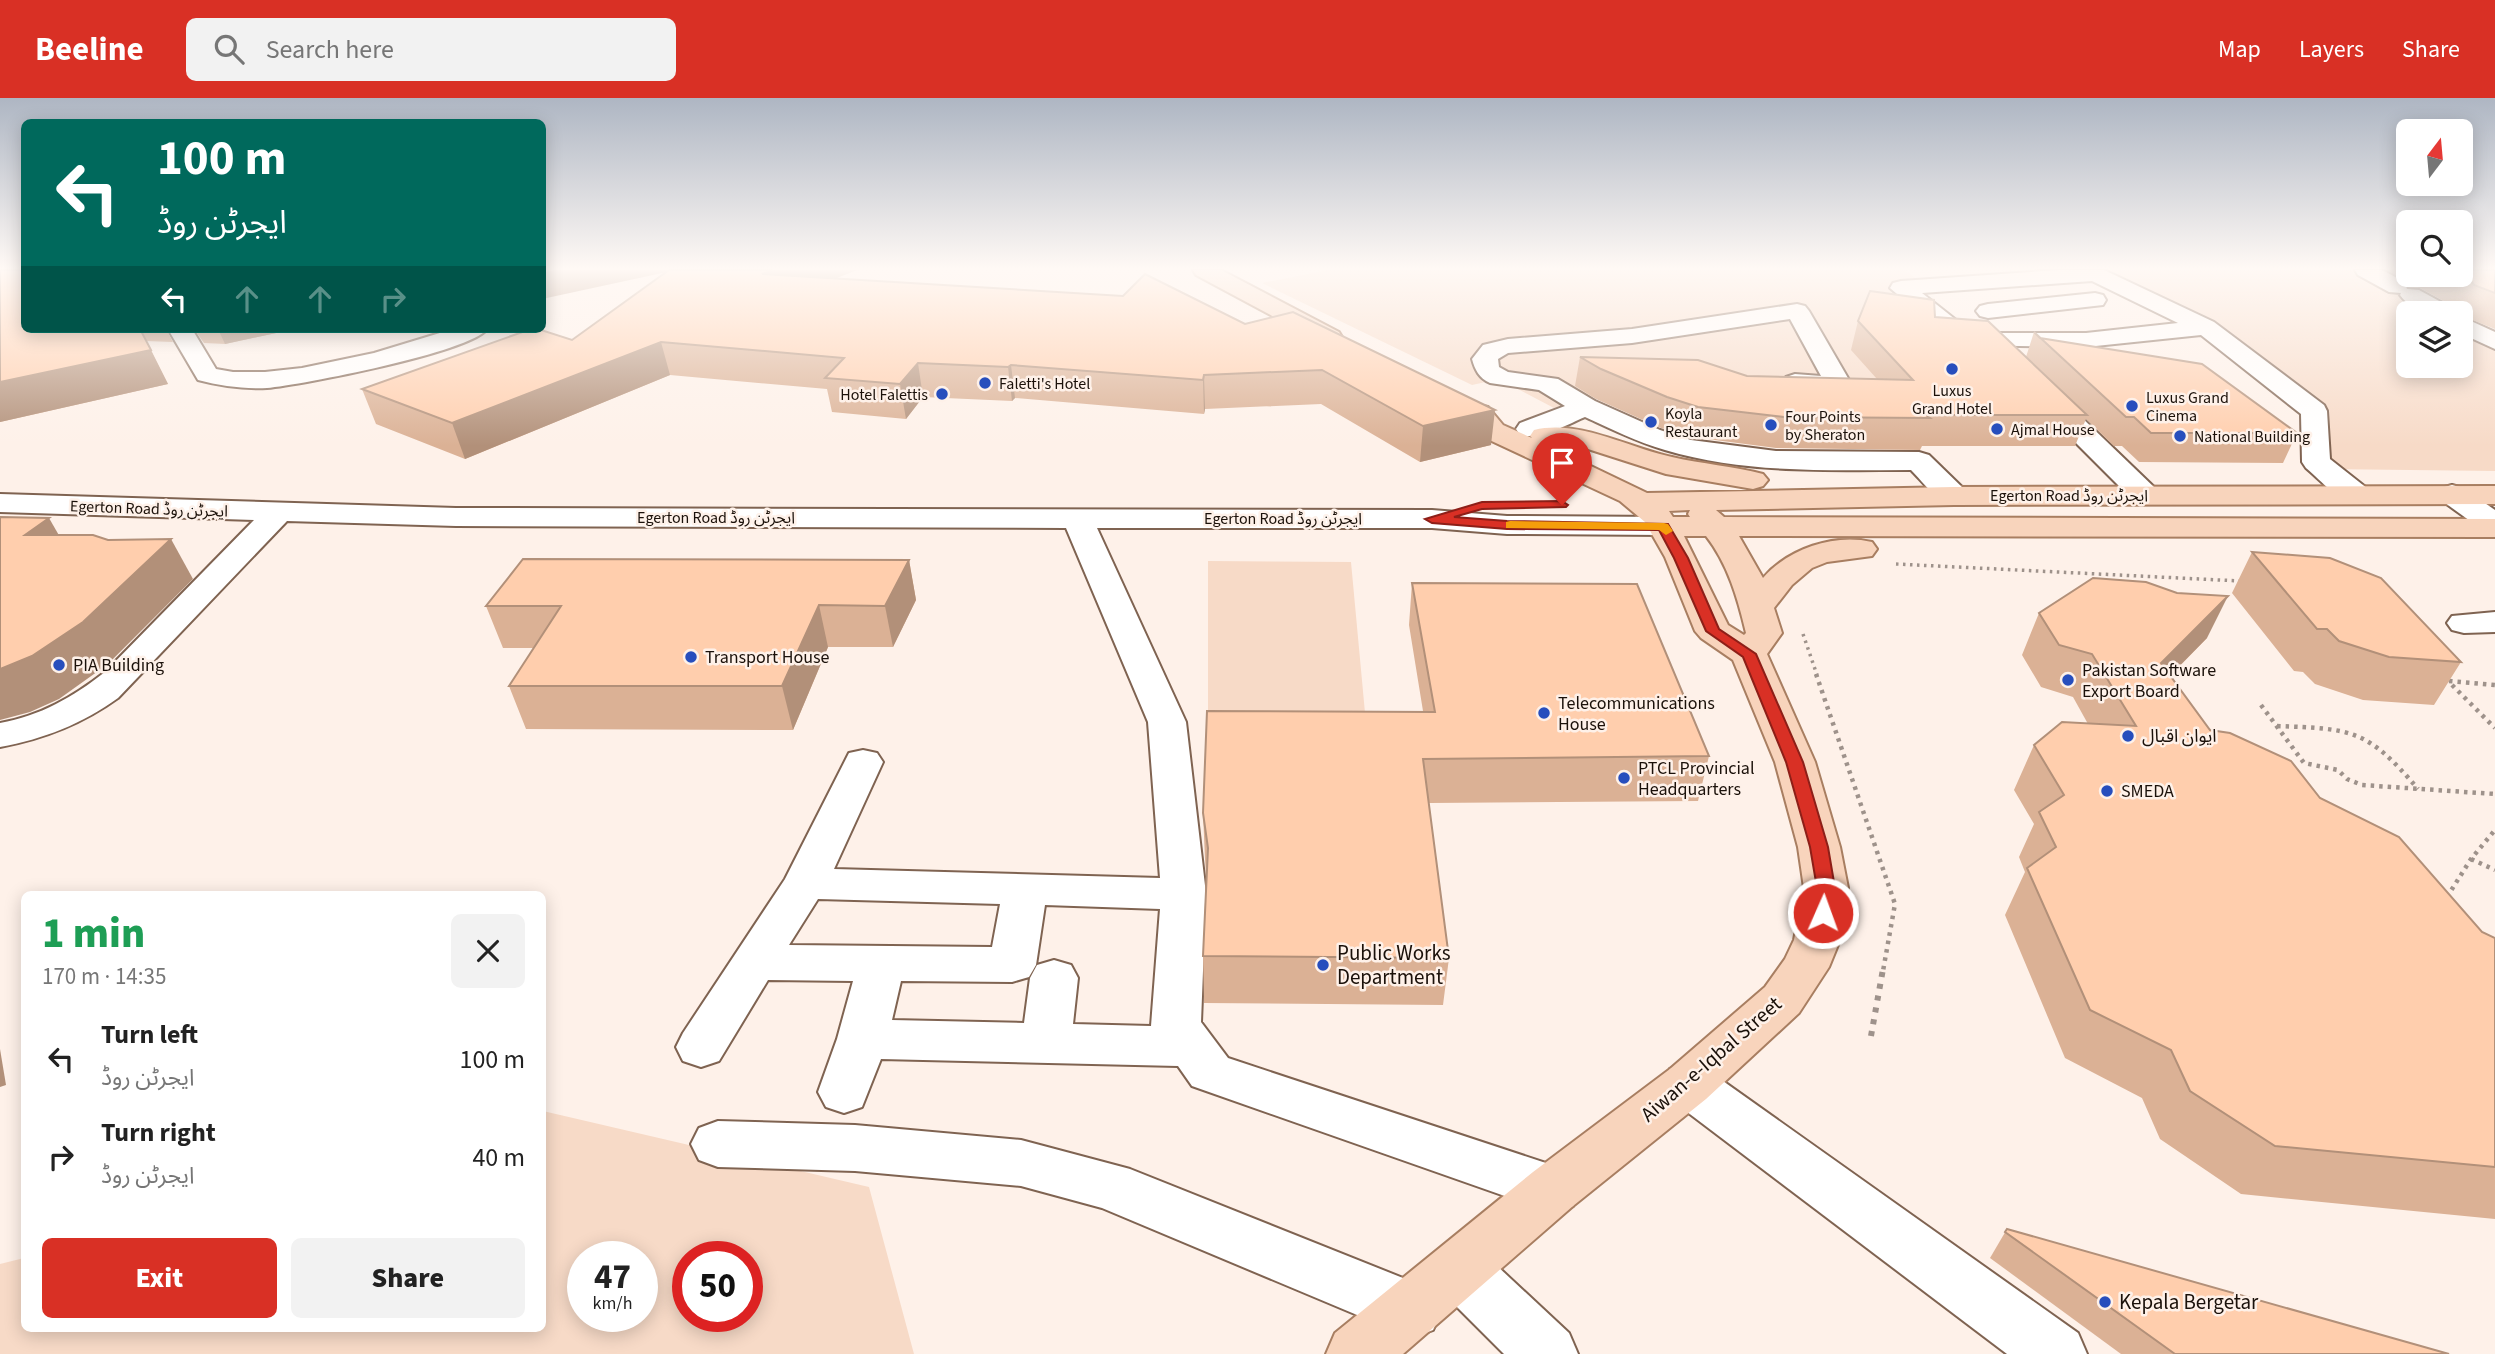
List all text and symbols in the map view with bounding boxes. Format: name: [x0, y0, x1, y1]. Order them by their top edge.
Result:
search box: [186, 18, 676, 81]
text: Beeline: [35, 26, 144, 73]
icon: search: [210, 30, 248, 68]
text: Search here: [266, 31, 394, 68]
text: Map: [2218, 32, 2261, 67]
text: Layers: [2299, 32, 2364, 67]
text: Share: [2402, 32, 2460, 67]
north arrow: [2396, 119, 2473, 196]
map controls: [2396, 119, 2473, 378]
text: 100 m: [157, 124, 286, 194]
icon: left: [42, 147, 133, 238]
text: ایجرٹن روڈ: [157, 200, 287, 246]
button: search: [2396, 210, 2473, 287]
icon: left: [155, 280, 193, 318]
icon: ahead: [228, 280, 266, 318]
icon: ahead: [301, 280, 339, 318]
icon: right: [374, 280, 412, 318]
button: layers: [2396, 301, 2473, 378]
marker: Luxus Grand Hotel: [1944, 361, 1960, 377]
place label: Faletti's Hotel: [999, 373, 1090, 395]
marker: Faletti's Hotel: [977, 375, 993, 391]
place label: Luxus Grand Hotel: [1912, 380, 1992, 420]
place label: Hotel Falettis: [840, 384, 928, 406]
marker: Hotel Falettis: [934, 386, 950, 402]
place label: Luxus Grand Cinema: [2146, 387, 2229, 427]
marker: Luxus Grand Cinema: [2124, 398, 2140, 414]
place label: Koyla Restaurant: [1665, 403, 1738, 443]
place label: Four Points by Sheraton: [1785, 406, 1865, 446]
marker: Koyla Restaurant: [1643, 414, 1659, 430]
marker: Four Points by Sheraton: [1763, 417, 1779, 433]
place label: Ajmal House: [2011, 419, 2095, 441]
marker: Ajmal House: [1989, 421, 2005, 437]
place label: National Building: [2194, 426, 2310, 448]
marker: National Building: [2172, 428, 2188, 444]
pin: [1532, 433, 1592, 505]
icon: arrive: [1543, 444, 1581, 482]
street label: Egerton Road ایجرٹن روڈ: [1990, 485, 2148, 507]
street label: Egerton Road ایجرٹن روڈ: [70, 495, 228, 523]
street label: Egerton Road ایجرٹن روڈ: [637, 507, 795, 529]
street label: Egerton Road ایجرٹن روڈ: [1204, 508, 1362, 530]
place label: Transport House: [705, 645, 830, 670]
marker: Transport House: [683, 649, 699, 665]
place label: PIA Building: [73, 653, 164, 678]
marker: PIA Building: [51, 657, 67, 673]
place label: Pakistan Software Export Board: [2082, 658, 2216, 704]
marker: Pakistan Software Export Board: [2060, 672, 2076, 688]
place label: Telecommunications House: [1558, 691, 1715, 737]
marker: Telecommunications House: [1536, 705, 1552, 721]
place label: ایوان اقبال: [2142, 724, 2217, 749]
marker: ایوان اقبال: [2120, 728, 2136, 744]
place label: PTCL Provincial Headquarters: [1638, 756, 1755, 802]
marker: PTCL Provincial Headquarters: [1616, 770, 1632, 786]
place label: SMEDA: [2121, 779, 2174, 804]
marker: SMEDA: [2099, 783, 2115, 799]
position arrow: [1786, 876, 1860, 950]
text: 1 min: [42, 904, 145, 964]
button: close: [451, 914, 525, 988]
place label: Public Works Department: [1337, 938, 1451, 992]
marker: Public Works Department: [1315, 957, 1331, 973]
text: 170 m · 14:35: [42, 960, 166, 993]
street label: Aiwan-e-Iqbal Street: [1634, 989, 1788, 1129]
text: Turn left: [101, 1016, 198, 1053]
icon: left: [42, 1040, 80, 1078]
text: 100 m: [459, 1041, 525, 1078]
text: ایجرٹن روڈ: [101, 1061, 194, 1094]
text: Turn right: [101, 1114, 216, 1151]
icon: right: [42, 1138, 80, 1176]
text: 40 m: [472, 1139, 525, 1176]
text: ایجرٹن روڈ: [101, 1159, 194, 1192]
button: Exit: [42, 1238, 277, 1318]
button: Share: [291, 1238, 525, 1318]
speed limit sign: 50: [672, 1241, 763, 1332]
text: 47: [594, 1252, 631, 1302]
place label: Kepala Bergetar: [2119, 1287, 2259, 1317]
text: km/h: [593, 1291, 632, 1316]
marker: Kepala Bergetar: [2097, 1294, 2113, 1310]

